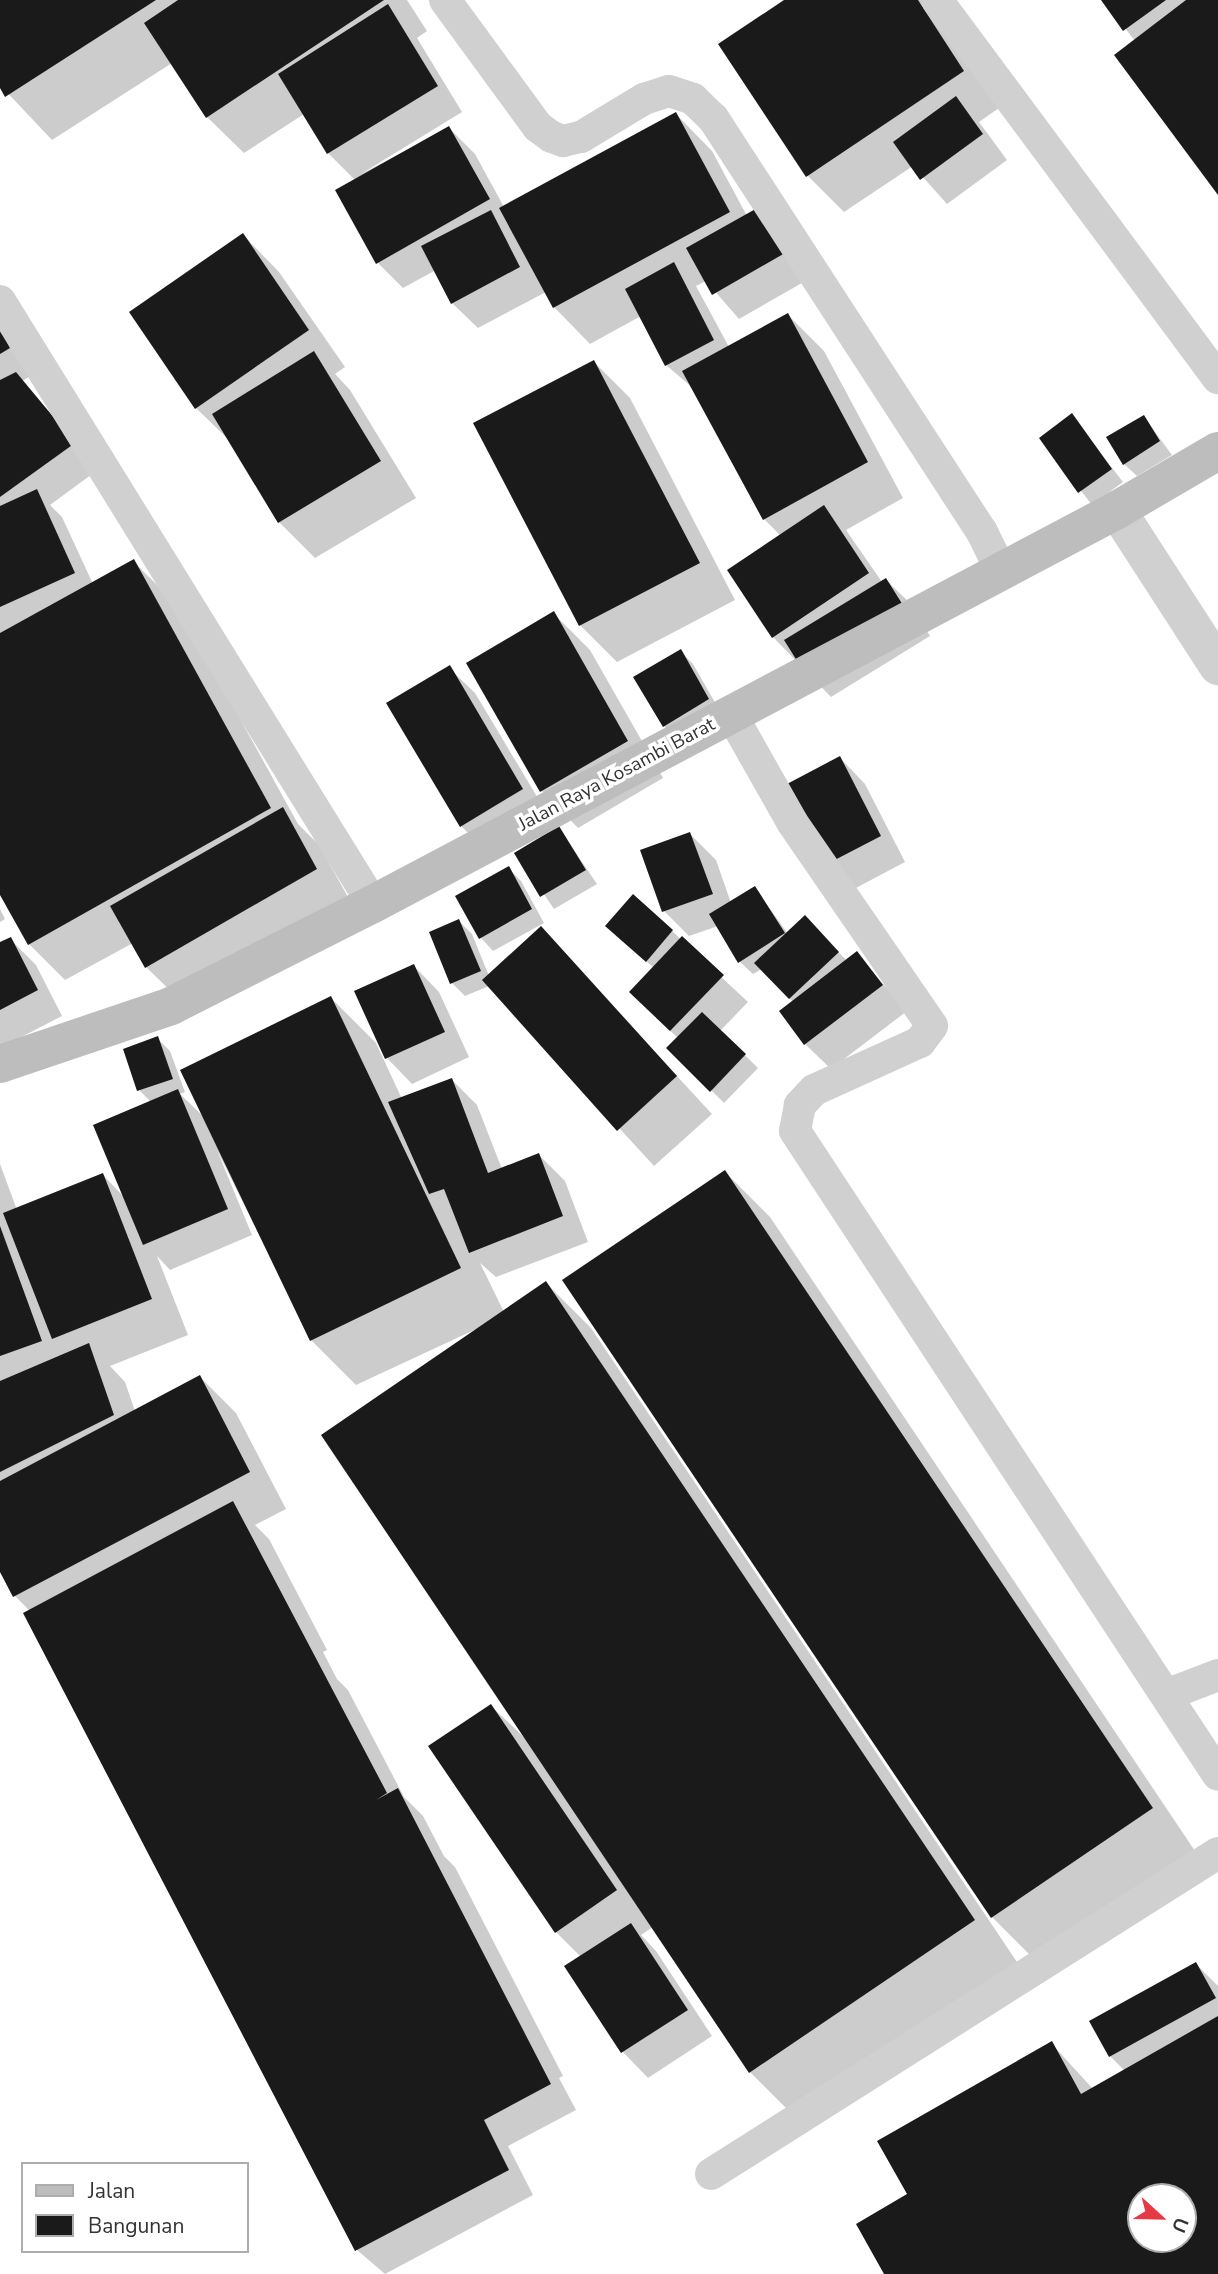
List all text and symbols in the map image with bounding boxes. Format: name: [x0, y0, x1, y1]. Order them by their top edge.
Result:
street label: Jalan Raya Kosambi Barat: [515, 713, 719, 837]
legend: [21, 2162, 248, 2253]
text: Jalan: [88, 2177, 135, 2205]
north arrow: [1127, 2183, 1197, 2253]
text: Bangunan: [88, 2212, 184, 2240]
text: U: [1165, 2214, 1194, 2236]

